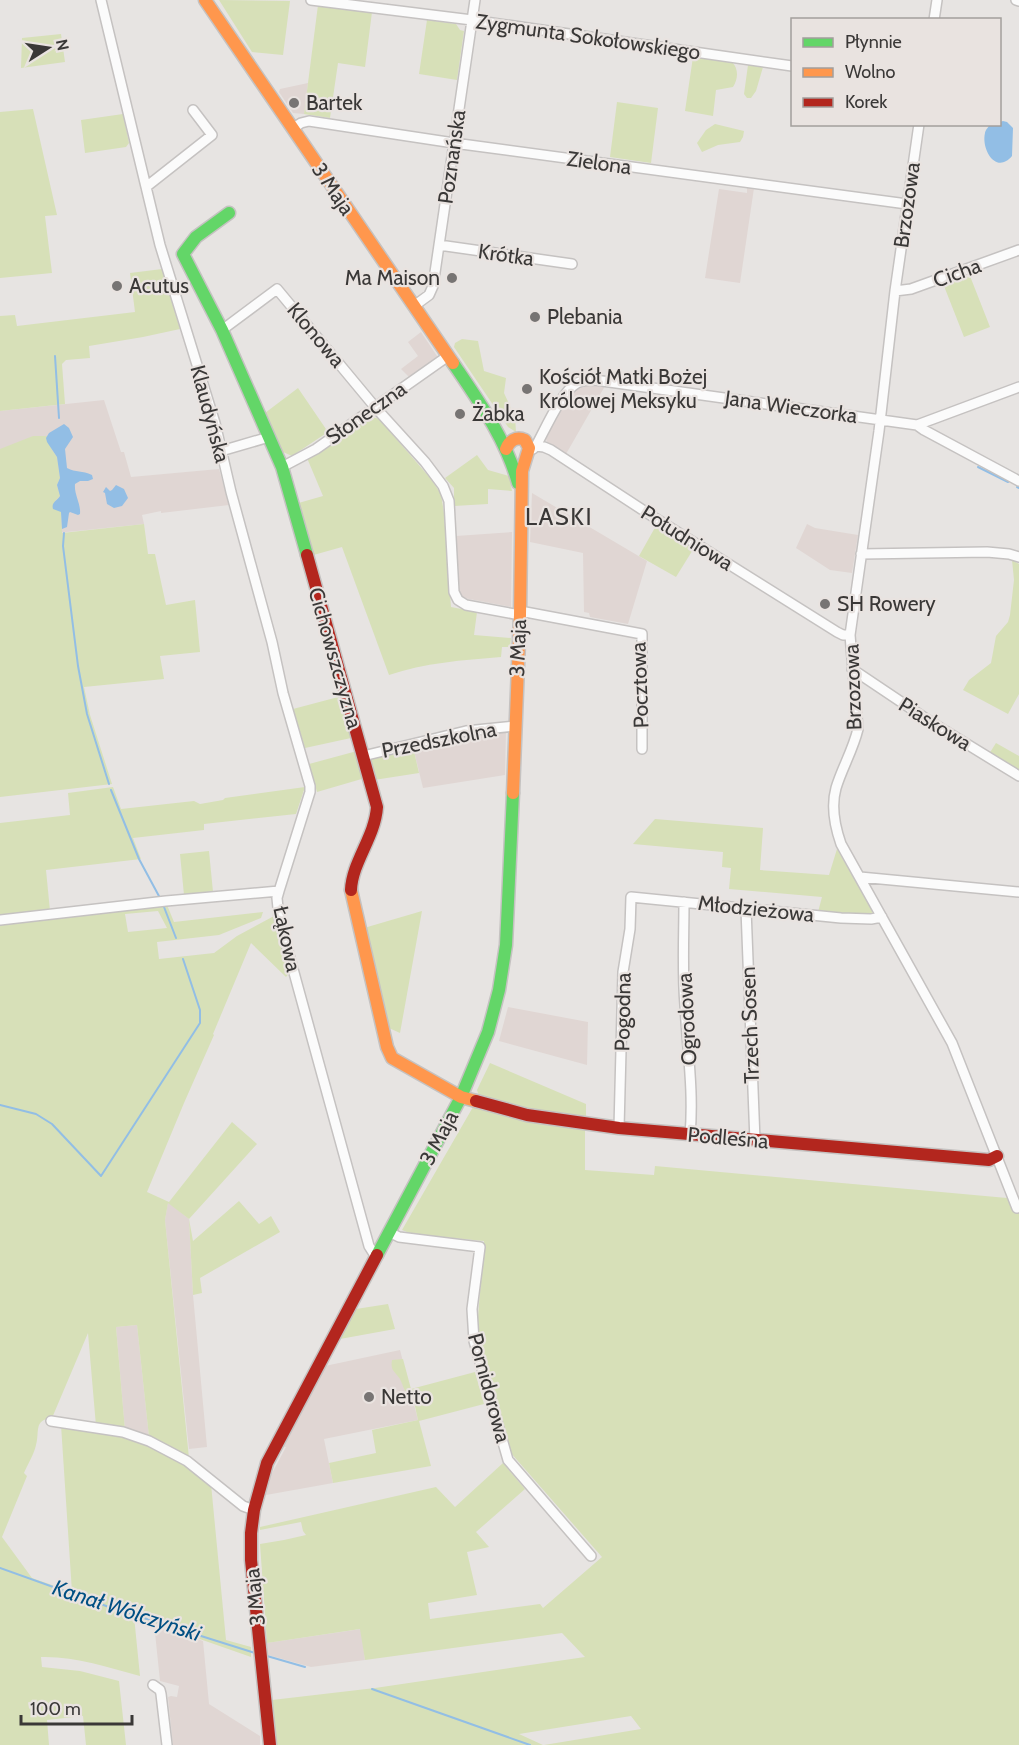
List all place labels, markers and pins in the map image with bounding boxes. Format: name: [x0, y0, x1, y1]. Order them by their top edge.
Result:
place label: Bartek: [306, 90, 363, 115]
marker: Bartek: [287, 96, 301, 110]
place label: Ma Maison: [345, 265, 440, 290]
marker: Ma Maison: [445, 271, 459, 285]
place label: Acutus: [129, 273, 189, 298]
marker: Acutus: [110, 279, 124, 293]
place label: Plebania: [547, 304, 623, 329]
marker: Plebania: [528, 310, 542, 324]
place label: Kościół Matki Bożej Królowej Meksyku: [539, 364, 707, 414]
marker: Kościół Matki Bożej Królowej Meksyku: [520, 382, 534, 396]
place label: Żabka: [472, 401, 525, 426]
marker: Żabka: [453, 407, 467, 421]
place label: SH Rowery: [837, 591, 936, 616]
marker: SH Rowery: [818, 597, 832, 611]
place label: Netto: [381, 1384, 432, 1409]
marker: Netto: [362, 1390, 376, 1404]

